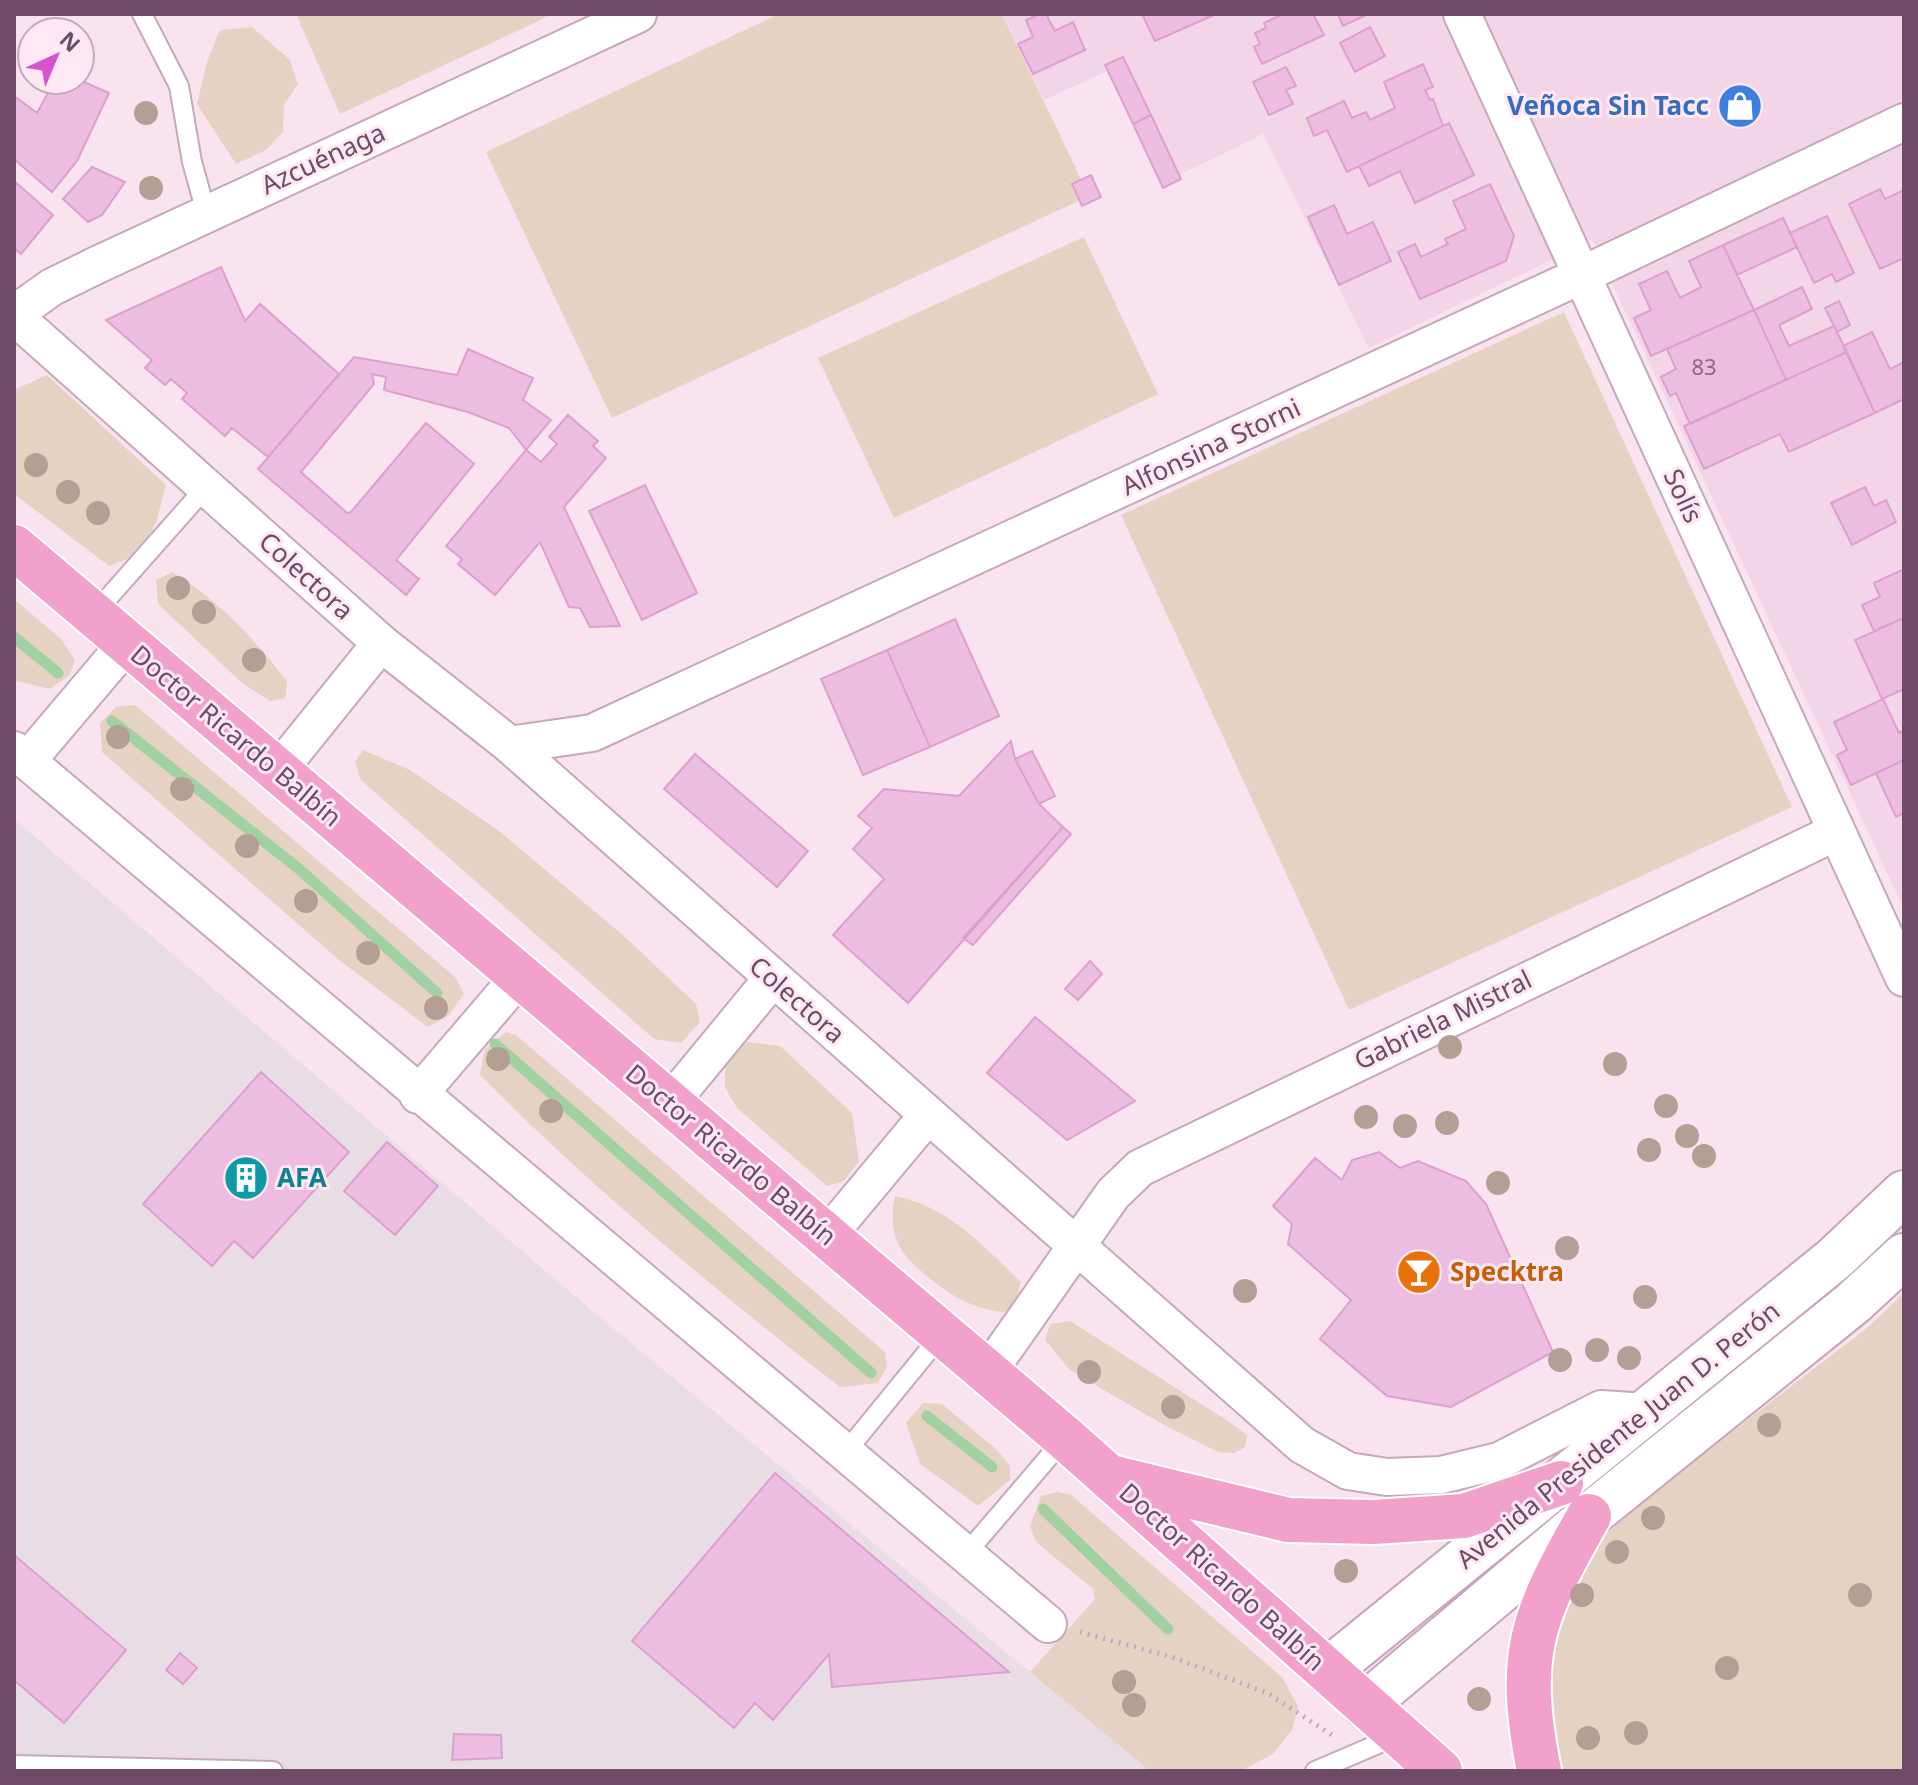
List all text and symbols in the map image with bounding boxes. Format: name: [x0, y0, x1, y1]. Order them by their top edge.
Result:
north arrow: [16, 16, 96, 96]
text: N: [54, 24, 87, 58]
shop icon: Veñoca Sin Tacc: [1716, 82, 1764, 130]
place label: Veñoca Sin Tacc: [1507, 87, 1709, 123]
street label: Azcuénaga: [255, 114, 391, 203]
house number: 83: [1691, 351, 1717, 381]
street label: Alfonsina Storni: [1115, 389, 1306, 503]
street label: Solís: [1656, 463, 1712, 529]
street label: Colectora: [252, 523, 362, 627]
street label: Doctor Ricardo Balbín: [123, 636, 350, 834]
street label: Colectora: [742, 948, 853, 1051]
street label: Gabriela Mistral: [1348, 961, 1537, 1078]
street label: Doctor Ricardo Balbín: [618, 1055, 845, 1253]
building icon: AFA: [222, 1154, 270, 1202]
place label: AFA: [277, 1159, 327, 1195]
bar icon: Specktra: [1395, 1248, 1443, 1296]
place label: Specktra: [1450, 1253, 1564, 1289]
street label: Avenida Presidente Juan D. Perón: [1448, 1292, 1787, 1576]
street label: Doctor Ricardo Balbín: [1112, 1474, 1333, 1678]

